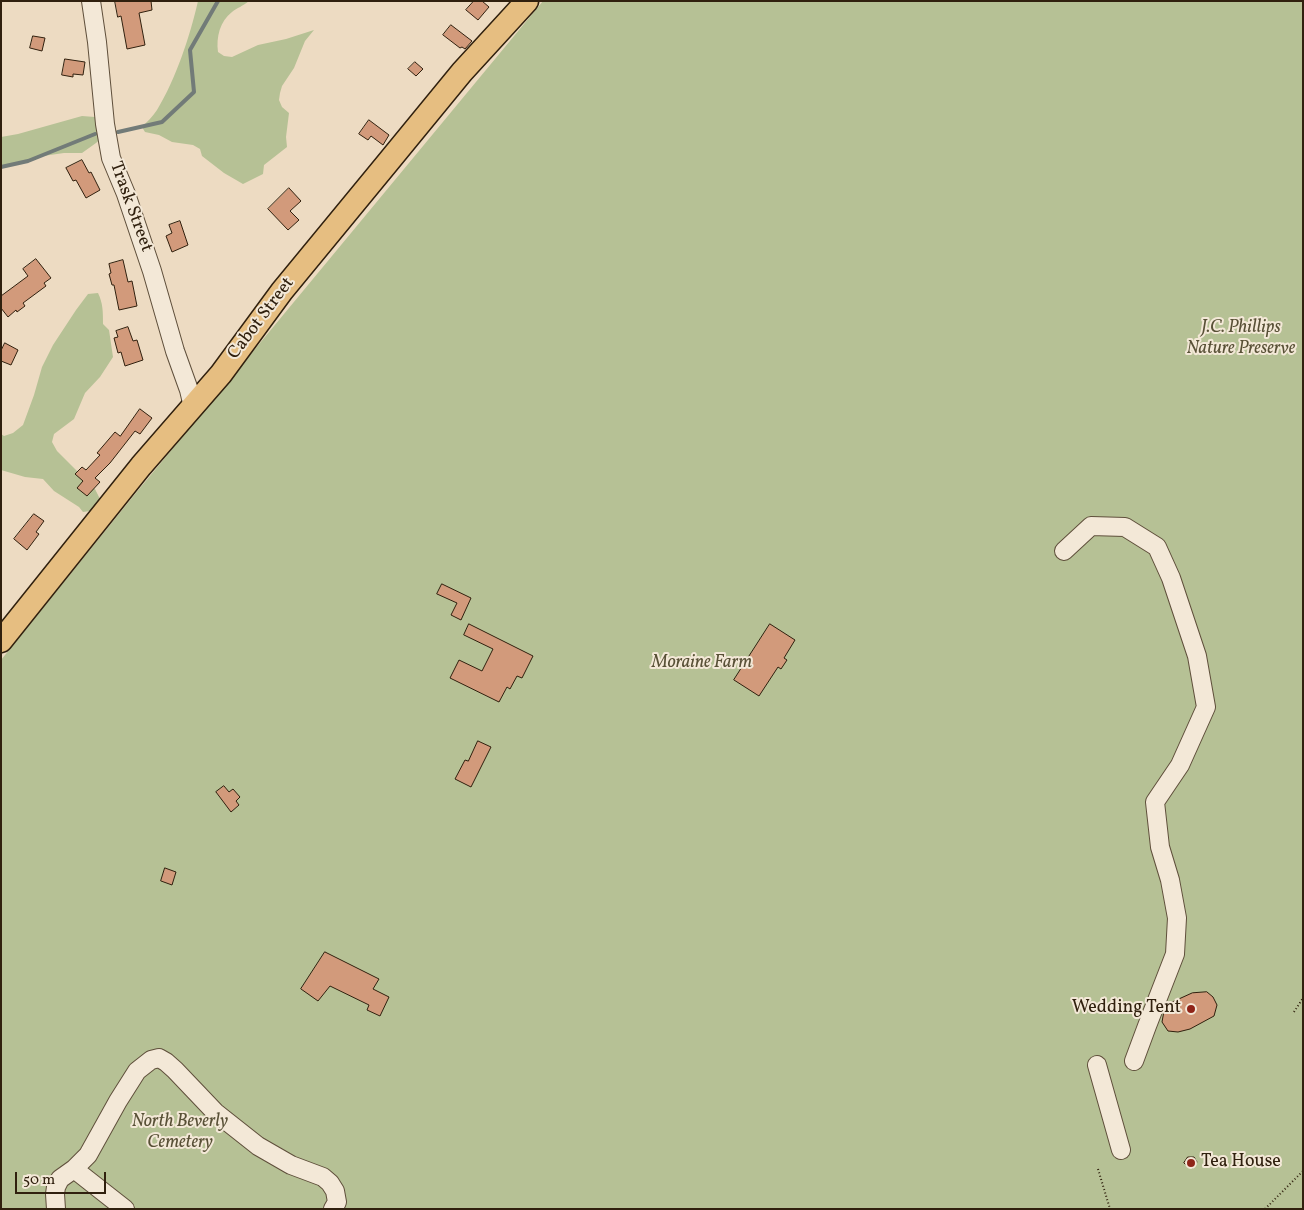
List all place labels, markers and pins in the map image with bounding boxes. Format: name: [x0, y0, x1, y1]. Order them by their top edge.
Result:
place label: Wedding Tent: [1072, 998, 1181, 1020]
marker: Wedding Tent: [1185, 1003, 1197, 1015]
place label: Tea House: [1201, 1152, 1281, 1174]
marker: Tea House: [1185, 1157, 1197, 1169]

